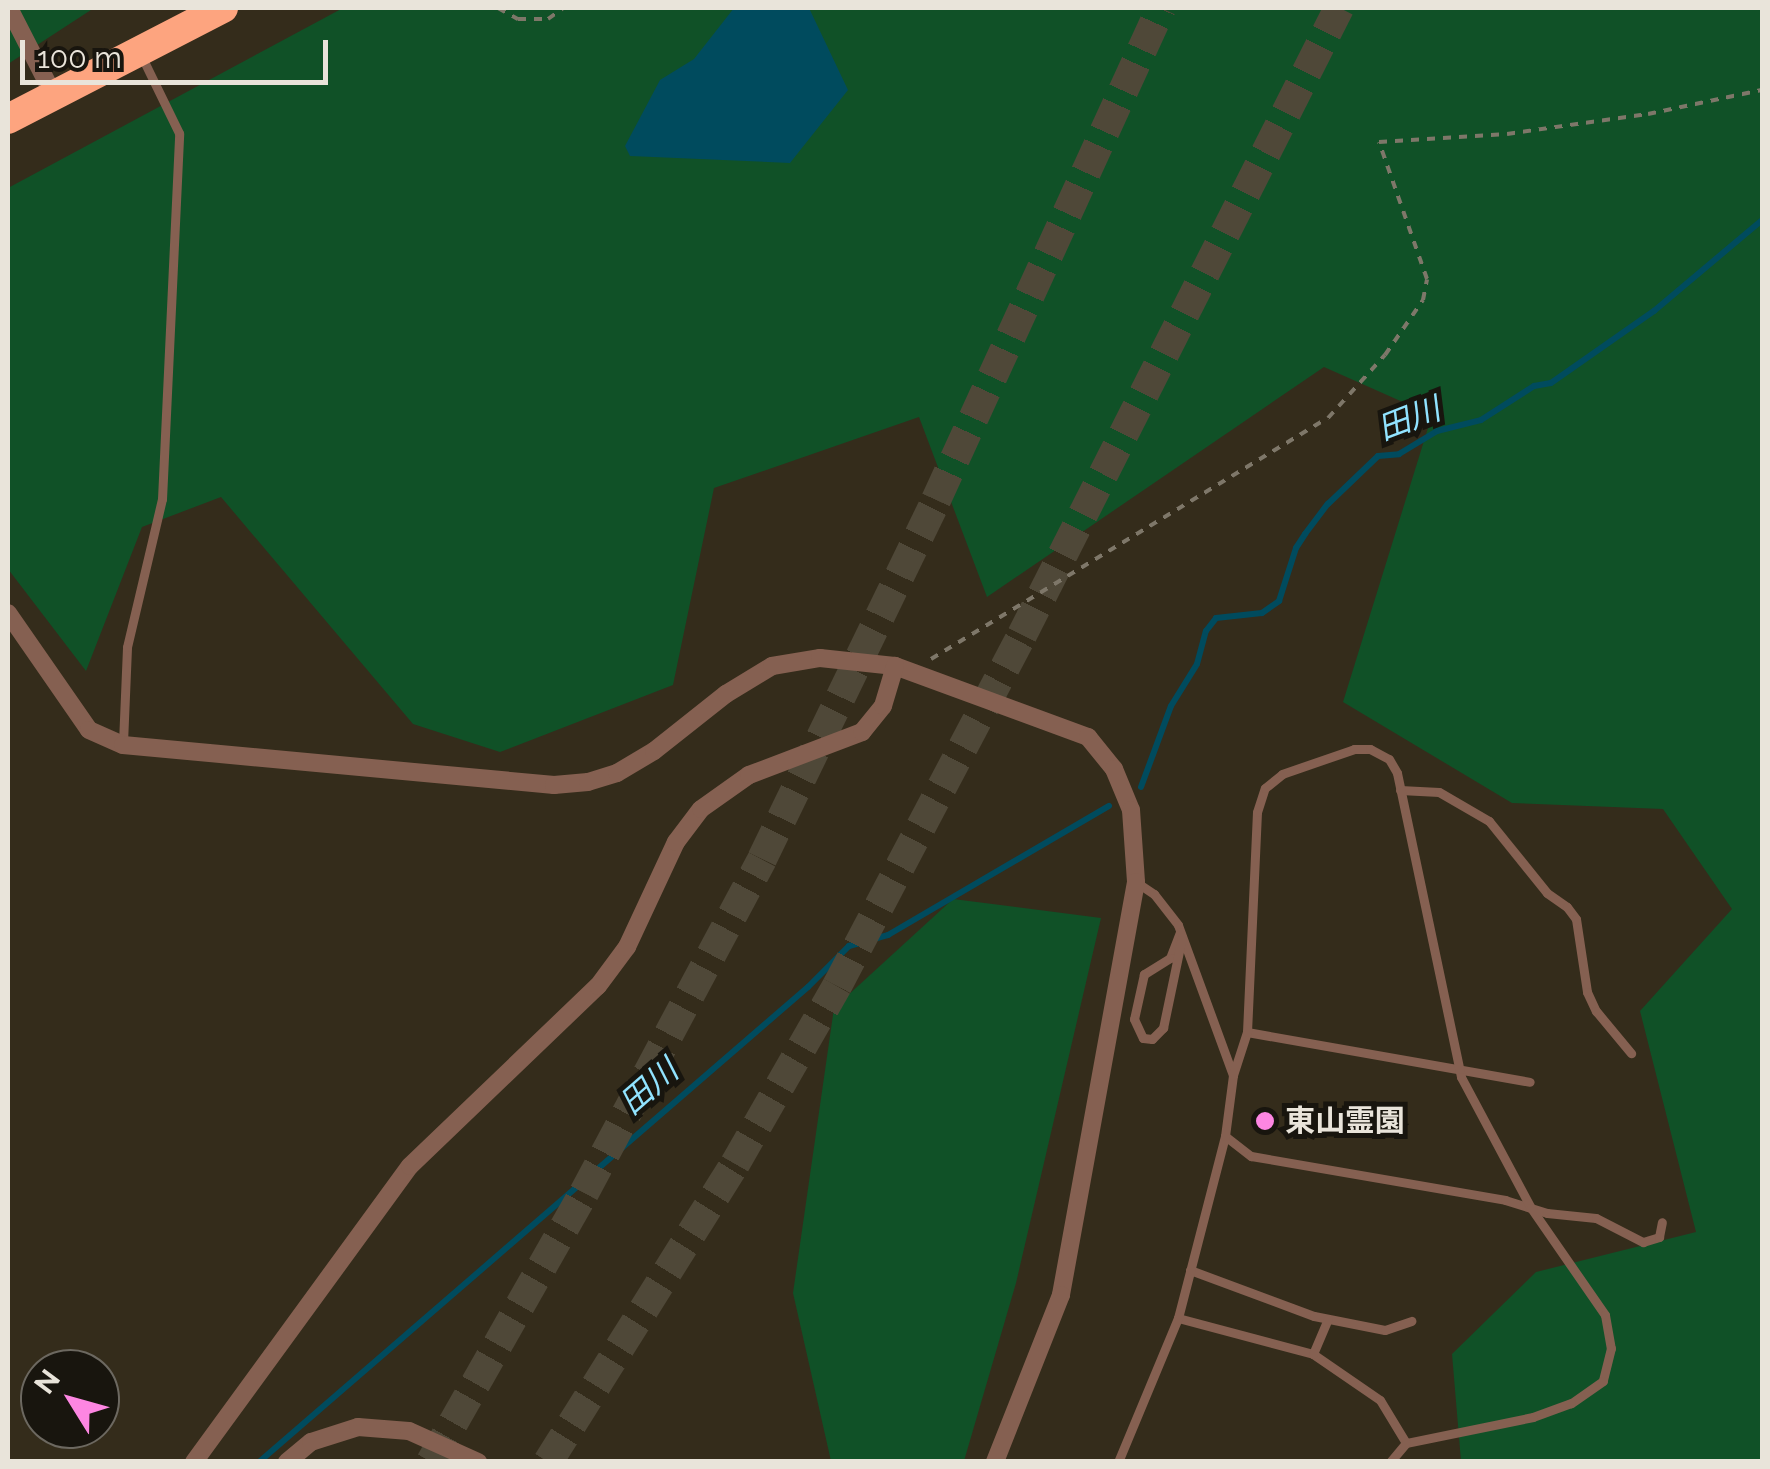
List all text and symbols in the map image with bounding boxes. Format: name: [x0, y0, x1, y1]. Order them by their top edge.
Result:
scale bar: [25, 20, 332, 82]
text: 100 m: [37, 40, 122, 75]
water label: 田川: [1372, 390, 1446, 448]
water label: 田川: [612, 1052, 686, 1122]
place label: 東山霊園: [1285, 1103, 1405, 1139]
marker: 東山霊園: [1254, 1110, 1276, 1132]
north arrow: [20, 1349, 120, 1449]
text: N: [28, 1363, 67, 1400]

